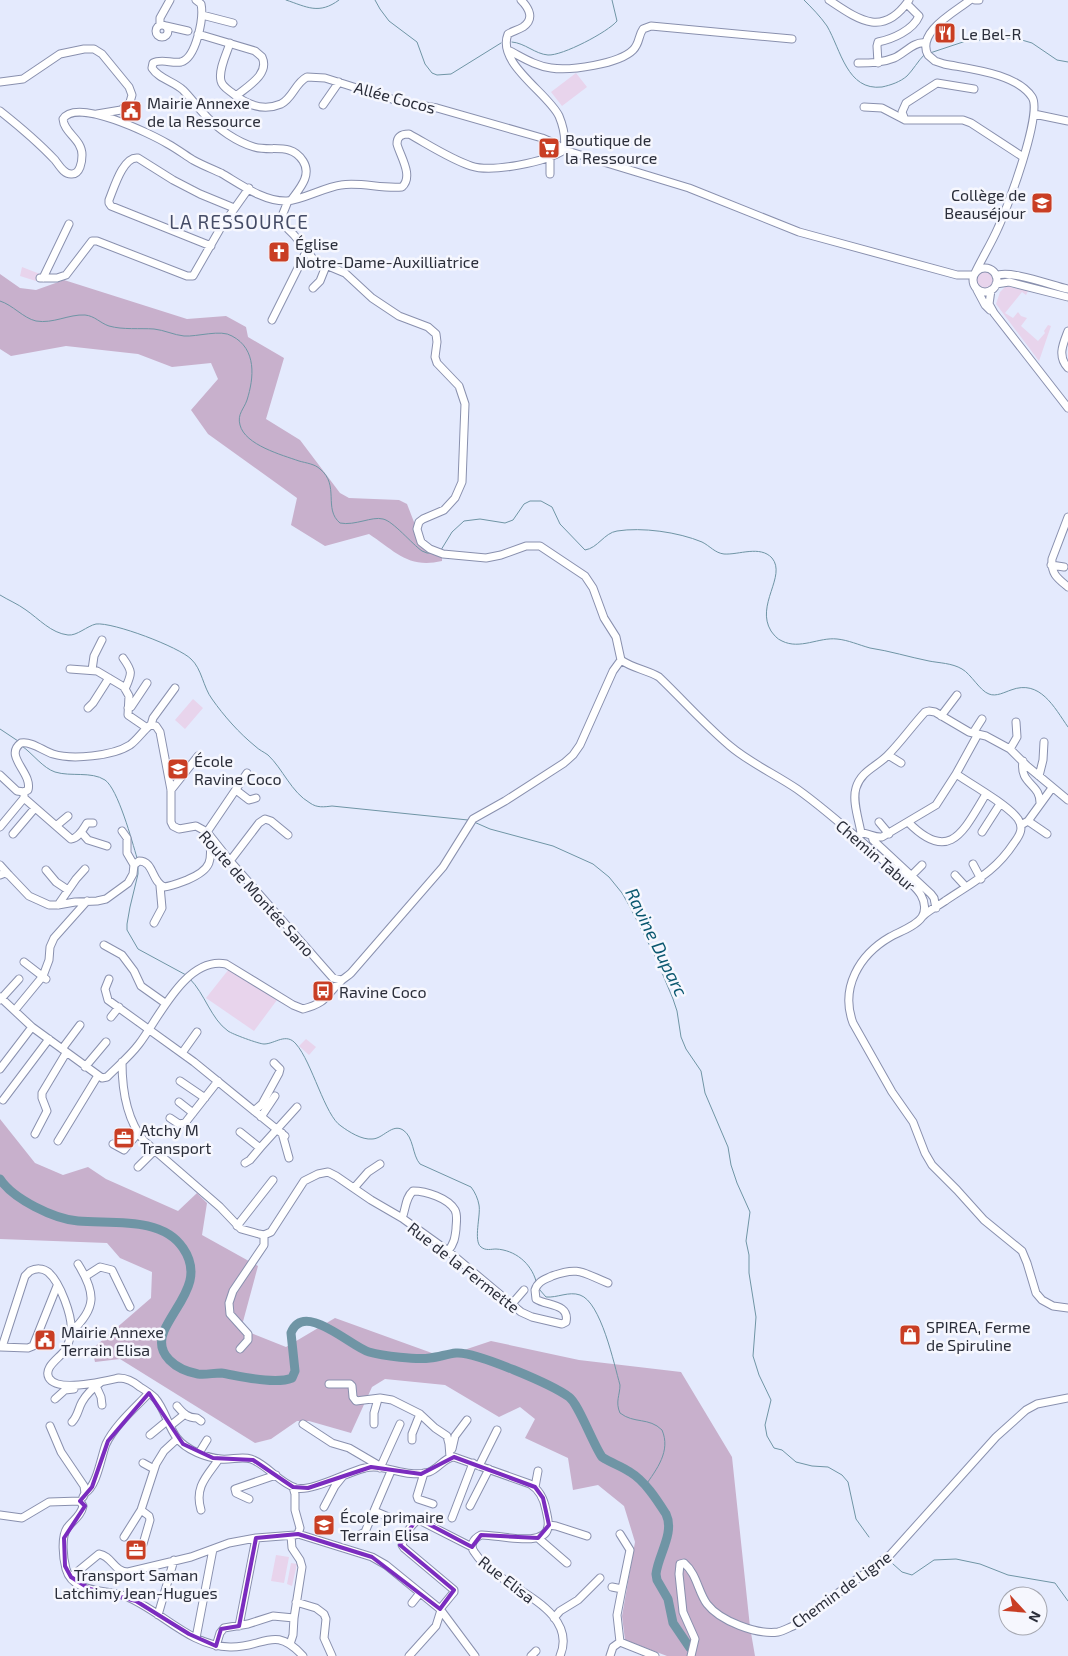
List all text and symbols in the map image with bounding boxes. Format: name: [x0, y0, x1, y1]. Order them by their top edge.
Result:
restaurant icon: Le Bel-R: [933, 21, 957, 45]
place label: Le Bel-R: [961, 24, 1021, 43]
street label: Allée Cocos: [352, 77, 438, 117]
place label: Mairie Annexe de la Ressource: [147, 93, 261, 130]
public building icon: Mairie Annexe de la Ressource: [119, 99, 143, 123]
place label: Boutique de la Ressource: [565, 130, 657, 167]
supermarket icon: Boutique de la Ressource: [537, 136, 561, 160]
place label: Collège de Beauséjour: [944, 185, 1027, 223]
school or university icon: Collège de Beauséjour: [1030, 191, 1054, 215]
district label: LA RESSOURCE: [169, 210, 309, 233]
place label: Église Notre-Dame-Auxilliatrice: [295, 234, 479, 271]
church icon: Église Notre-Dame-Auxilliatrice: [267, 240, 291, 264]
place label: École Ravine Coco: [194, 751, 282, 788]
school or university icon: École Ravine Coco: [166, 757, 190, 781]
street label: Chemin Tabur: [833, 815, 920, 895]
street label: Route de Montée Sano: [195, 826, 319, 960]
water label: Ravine Duparc: [621, 884, 693, 1000]
bus stop icon: Ravine Coco: [311, 979, 335, 1003]
place label: Ravine Coco: [339, 982, 427, 1001]
place label: Atchy M Transport: [140, 1120, 211, 1157]
office icon: Atchy M Transport: [112, 1126, 136, 1150]
street label: Rue de la Fermette: [404, 1218, 524, 1316]
place label: SPIREA, Ferme de Spiruline: [926, 1317, 1031, 1354]
place label: Mairie Annexe Terrain Elisa: [61, 1322, 164, 1359]
shop icon: SPIREA, Ferme de Spiruline: [898, 1323, 922, 1347]
public building icon: Mairie Annexe Terrain Elisa: [33, 1328, 57, 1352]
place label: École primaire Terrain Elisa: [340, 1507, 444, 1544]
school or university icon: École primaire Terrain Elisa: [312, 1513, 336, 1537]
office icon: Transport Saman Latchimy Jean-Hugues: [124, 1538, 148, 1562]
street label: Chemin de Ligne: [788, 1547, 894, 1631]
street label: Rue Elisa: [475, 1551, 539, 1607]
place label: Transport Saman Latchimy Jean-Hugues: [54, 1565, 218, 1602]
north arrow: [998, 1586, 1048, 1636]
text: N: [1025, 1609, 1045, 1625]

